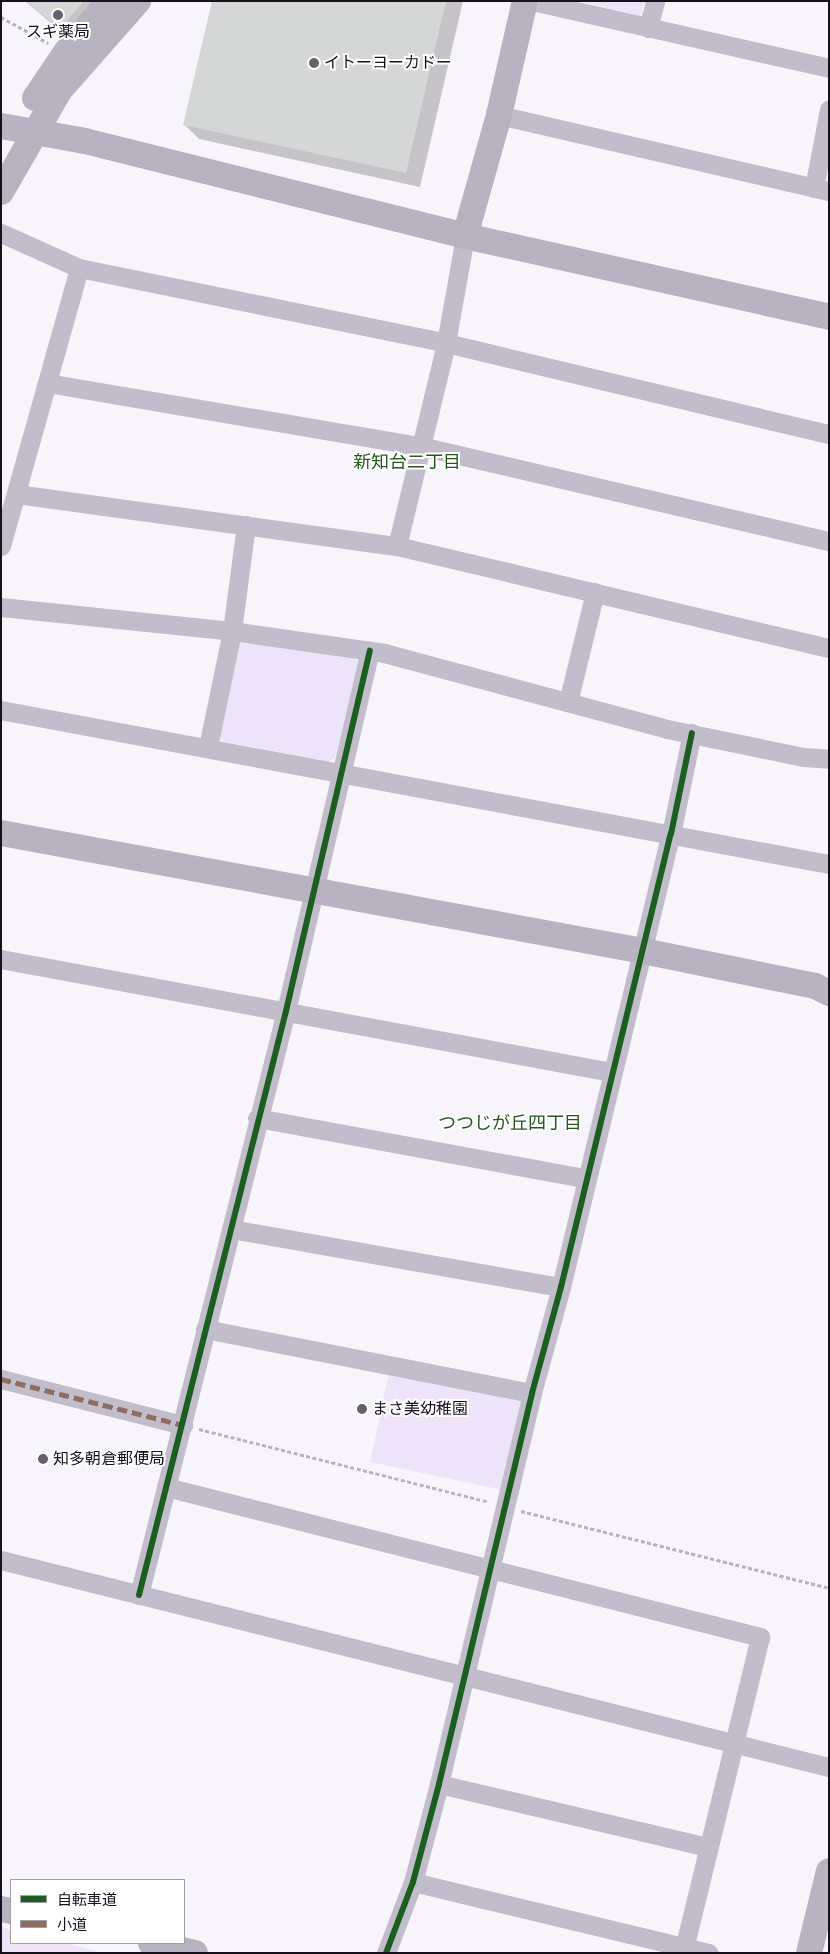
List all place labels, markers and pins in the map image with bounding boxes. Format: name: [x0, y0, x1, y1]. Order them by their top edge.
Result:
marker: スギ薬局: [52, 9, 64, 21]
place label: スギ薬局: [26, 22, 90, 42]
place label: イトーヨーカドー: [324, 53, 452, 73]
marker: イトーヨーカドー: [308, 57, 320, 69]
place label: まさ美幼稚園: [372, 1399, 468, 1419]
marker: まさ美幼稚園: [356, 1403, 368, 1415]
place label: 知多朝倉郵便局: [53, 1449, 165, 1469]
marker: 知多朝倉郵便局: [37, 1453, 49, 1465]

